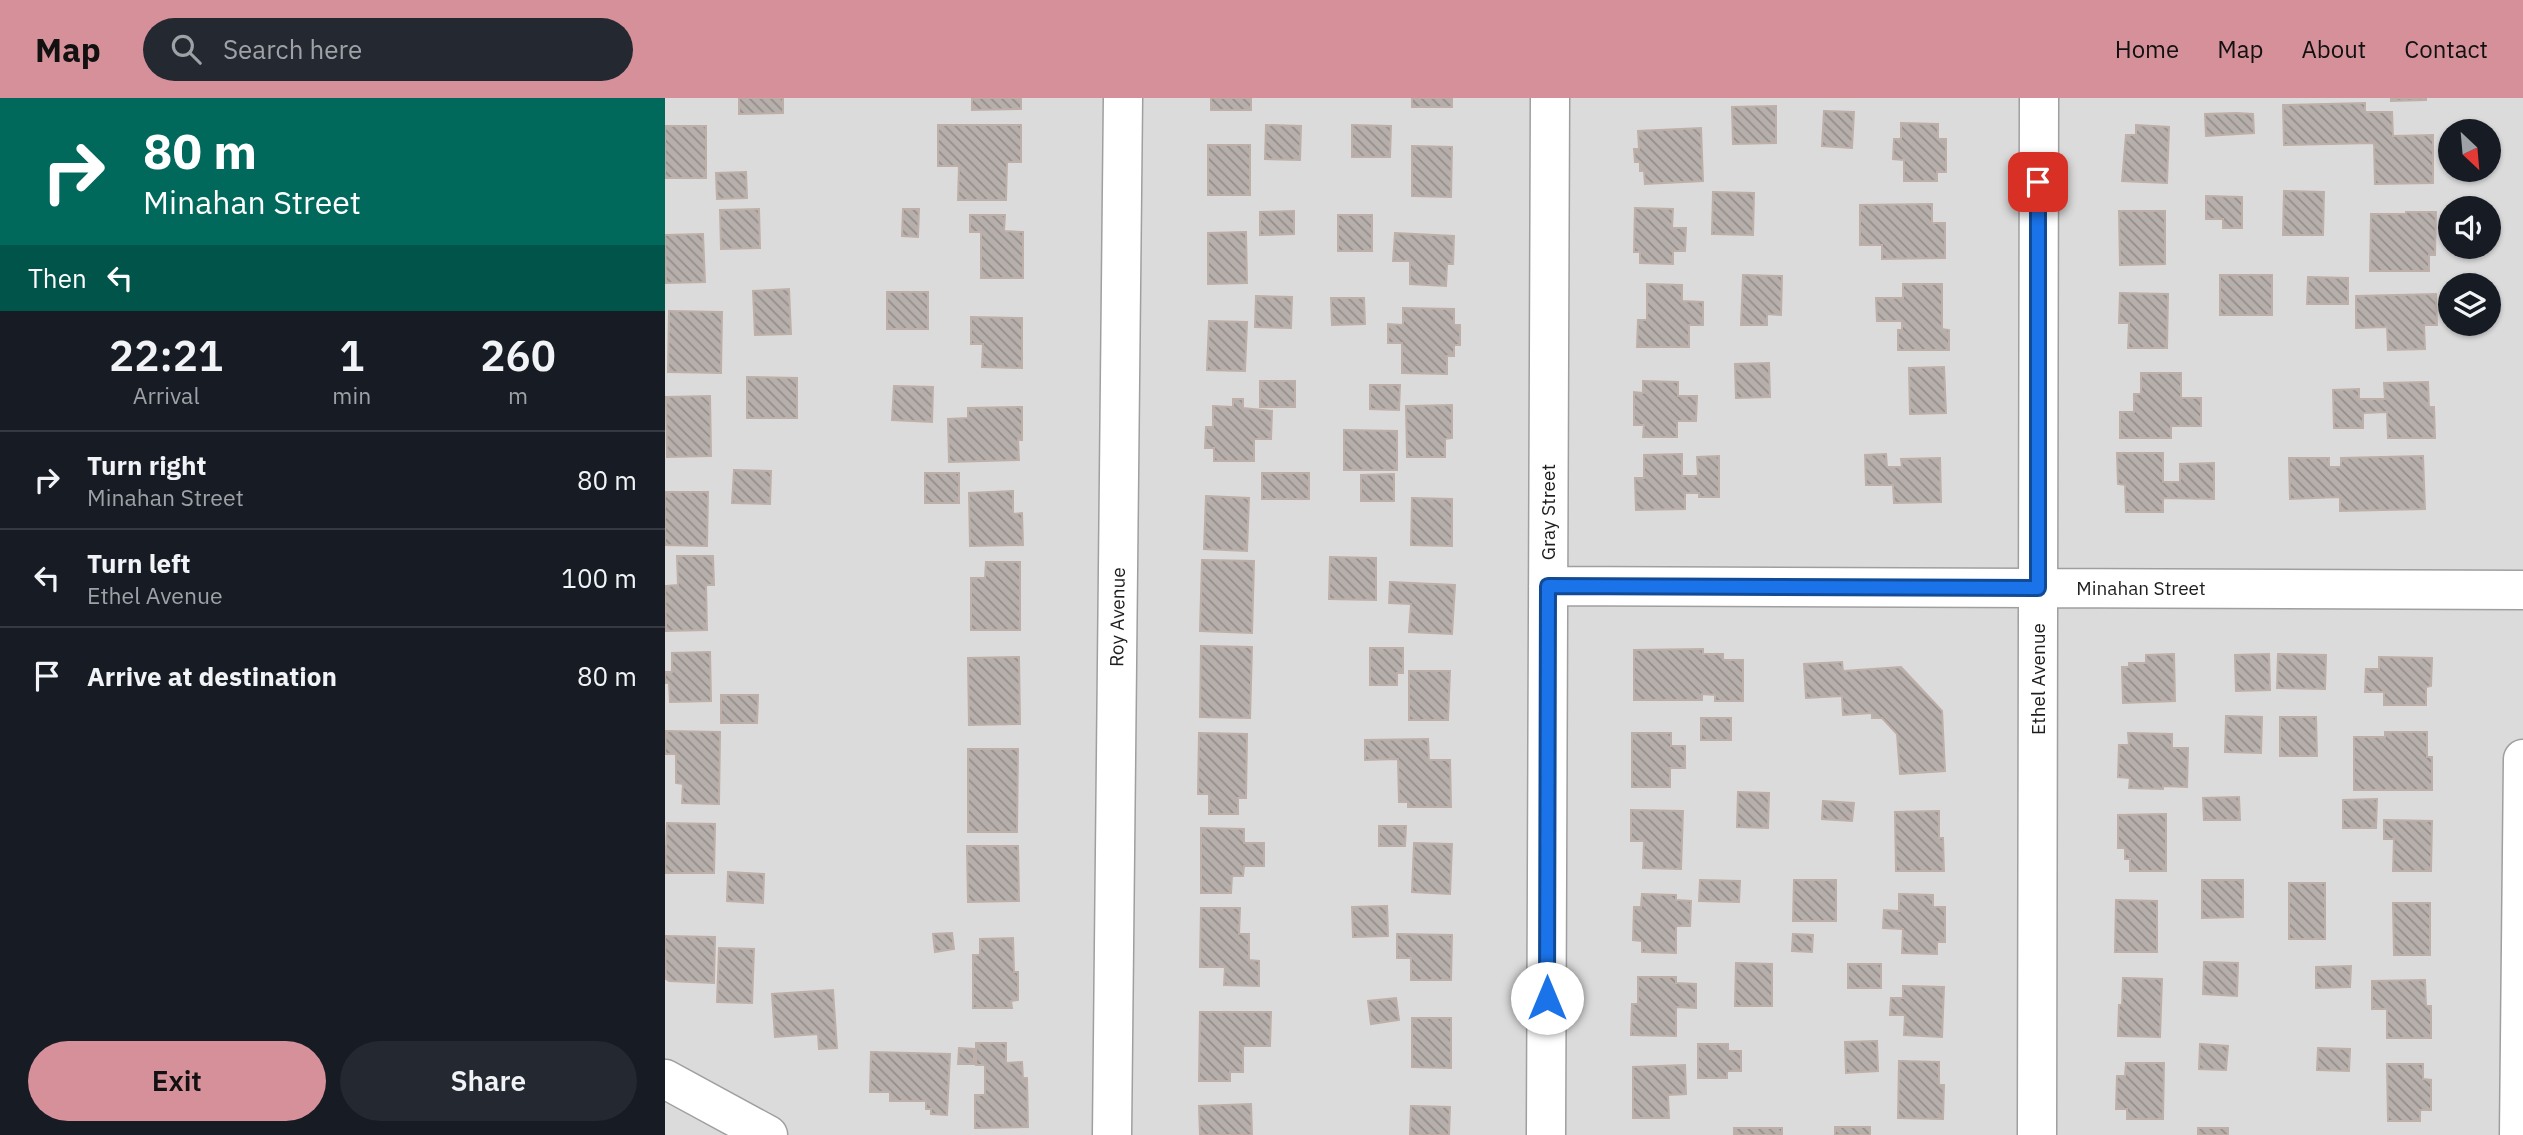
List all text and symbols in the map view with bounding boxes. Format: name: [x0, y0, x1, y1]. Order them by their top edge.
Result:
search box: [143, 18, 633, 81]
text: Map: [35, 28, 101, 71]
icon: search: [167, 30, 205, 68]
text: Search here: [223, 32, 362, 66]
text: Home: [2115, 33, 2179, 65]
text: Map: [2217, 33, 2263, 65]
text: About: [2301, 33, 2366, 65]
text: Contact: [2404, 33, 2488, 65]
text: 80 m: [143, 119, 257, 182]
north arrow: [2438, 119, 2501, 182]
map controls: [2438, 119, 2501, 336]
icon: right: [28, 126, 119, 217]
pin: [2008, 152, 2068, 212]
icon: arrive: [2019, 163, 2057, 201]
text: Minahan Street: [143, 181, 361, 223]
button: sound: [2438, 196, 2501, 259]
icon: left: [101, 259, 139, 297]
text: Then: [28, 261, 87, 295]
button: layers: [2438, 273, 2501, 336]
text: 22:21: [109, 328, 223, 383]
text: 1: [339, 328, 364, 383]
text: 260: [480, 328, 556, 383]
text: Arrival: [133, 380, 200, 410]
text: min: [332, 380, 371, 410]
text: m: [508, 380, 528, 410]
text: Turn right: [87, 448, 206, 482]
icon: right: [28, 461, 66, 499]
text: 80 m: [577, 463, 637, 497]
street label: Gray Street: [1536, 464, 1560, 560]
text: Minahan Street: [87, 482, 244, 512]
text: Turn left: [87, 546, 190, 580]
icon: left: [28, 559, 66, 597]
text: 100 m: [561, 561, 637, 595]
street label: Roy Avenue: [1104, 567, 1130, 667]
street label: Minahan Street: [2076, 576, 2206, 600]
text: Ethel Avenue: [87, 580, 223, 610]
street label: Ethel Avenue: [2026, 623, 2050, 735]
icon: arrive: [28, 657, 66, 695]
text: Arrive at destination: [87, 659, 337, 693]
text: 80 m: [577, 659, 637, 693]
position arrow: [1510, 961, 1584, 1035]
button: Exit: [28, 1041, 326, 1121]
button: Share: [340, 1041, 637, 1121]

